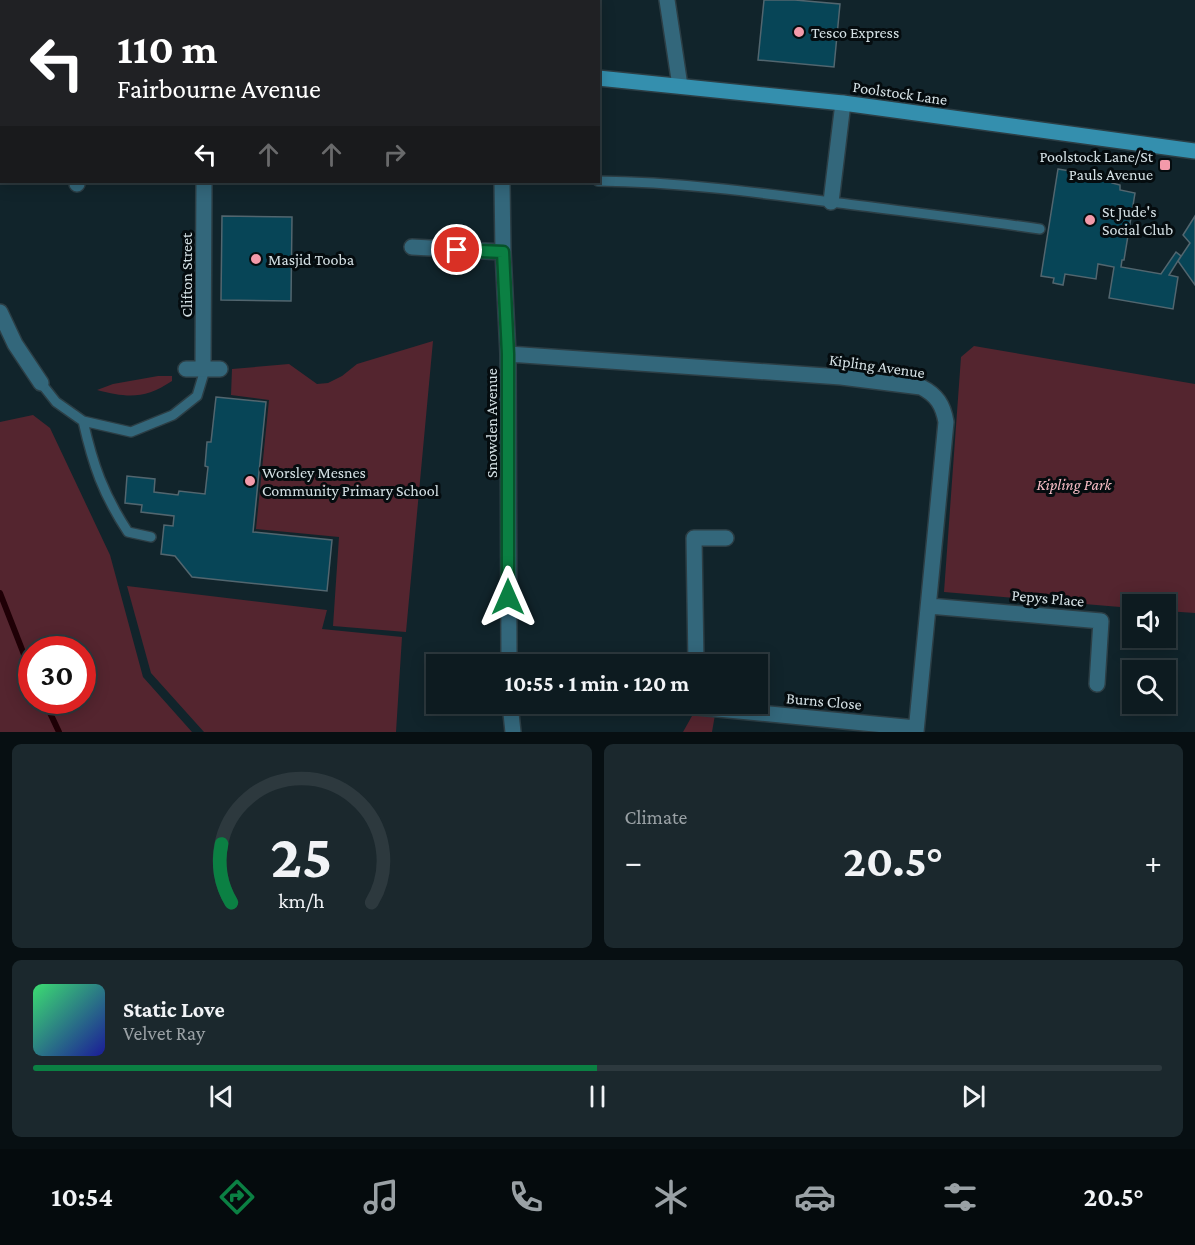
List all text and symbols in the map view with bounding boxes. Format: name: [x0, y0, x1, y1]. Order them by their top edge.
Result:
icon: left: [18, 24, 96, 102]
place label: Tesco Express: [811, 24, 899, 42]
text: 110 m: [117, 25, 218, 72]
marker: Tesco Express: [792, 25, 806, 39]
text: Fairbourne Avenue: [117, 74, 321, 104]
street label: Poolstock Lane: [852, 78, 948, 108]
icon: left: [189, 138, 222, 171]
icon: ahead: [252, 138, 285, 171]
icon: ahead: [315, 138, 348, 171]
icon: right: [378, 138, 411, 171]
place label: Poolstock Lane/St Pauls Avenue: [1039, 148, 1154, 183]
marker: Poolstock Lane/St Pauls Avenue: [1158, 158, 1172, 172]
place label: St Jude's Social Club: [1102, 203, 1173, 238]
marker: St Jude's Social Club: [1083, 213, 1097, 227]
pin: [431, 224, 482, 275]
street label: Clifton Street: [178, 232, 195, 317]
icon: arrive: [440, 233, 473, 266]
place label: Masjid Tooba: [268, 251, 355, 269]
marker: Masjid Tooba: [249, 252, 263, 266]
street label: Kipling Avenue: [828, 351, 926, 382]
street label: Snowden Avenue: [483, 368, 500, 478]
place label: Worsley Mesnes Community Primary School: [262, 464, 439, 500]
marker: Worsley Mesnes Community Primary School: [243, 474, 257, 488]
park label: Kipling Park: [1036, 476, 1113, 494]
position arrow: [476, 565, 540, 629]
street label: Pepys Place: [1011, 586, 1085, 611]
map controls: [1122, 594, 1176, 714]
button: sound: [1122, 594, 1176, 648]
speed limit sign: 30: [18, 636, 96, 714]
button: search: [1122, 660, 1176, 714]
text: 10:55 · 1 min · 120 m: [505, 671, 689, 696]
street label: Burns Close: [786, 689, 862, 713]
text: Climate: [625, 806, 687, 828]
text: 25: [271, 821, 333, 890]
text: 20.5°: [843, 836, 943, 886]
text: −: [625, 843, 642, 880]
text: +: [1145, 843, 1162, 880]
text: km/h: [279, 889, 325, 913]
text: Static Love: [123, 997, 225, 1022]
text: Velvet Ray: [123, 1022, 205, 1044]
icon: previous: [205, 1080, 238, 1113]
icon: pause: [581, 1080, 614, 1113]
icon: next: [957, 1080, 990, 1113]
icon: directions: [216, 1176, 258, 1218]
icon: music: [360, 1176, 402, 1218]
icon: phone: [505, 1176, 547, 1218]
icon: climate: [650, 1176, 692, 1218]
icon: car: [794, 1176, 836, 1218]
icon: filters: [939, 1176, 981, 1218]
text: 10:54: [51, 1182, 113, 1212]
text: 20.5°: [1084, 1182, 1144, 1212]

